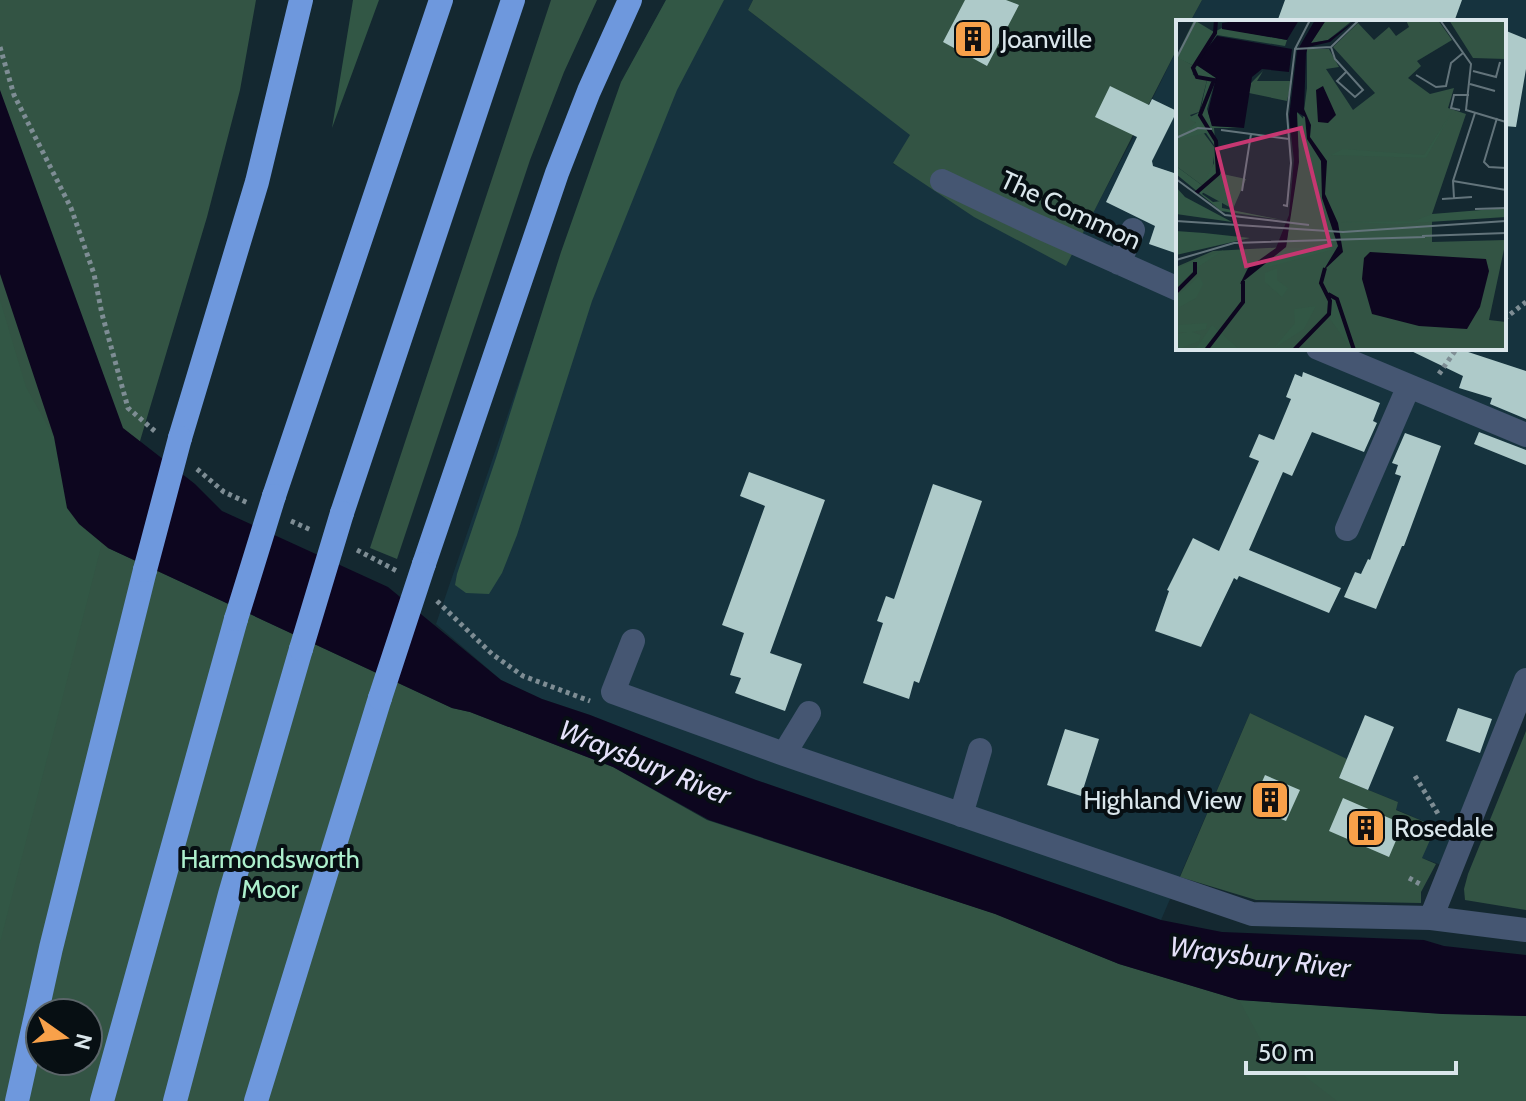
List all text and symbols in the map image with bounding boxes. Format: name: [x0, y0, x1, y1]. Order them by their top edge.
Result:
building icon: Joanville: [952, 18, 994, 60]
inset map: [1176, 20, 1506, 350]
place label: Joanville: [1000, 23, 1092, 55]
street label: The Common: [996, 164, 1146, 256]
water label: Wraysbury River: [554, 712, 737, 812]
building icon: Highland View: [1249, 779, 1291, 821]
place label: Highland View: [1083, 784, 1242, 816]
building icon: Rosedale: [1345, 807, 1387, 849]
place label: Rosedale: [1394, 812, 1494, 844]
park label: Harmondsworth Moor: [180, 843, 360, 905]
water label: Wraysbury River: [1168, 929, 1354, 985]
north arrow: [24, 997, 104, 1077]
scale bar: [1246, 1025, 1456, 1075]
text: N: [68, 1031, 98, 1053]
text: 50 m: [1258, 1038, 1314, 1067]

